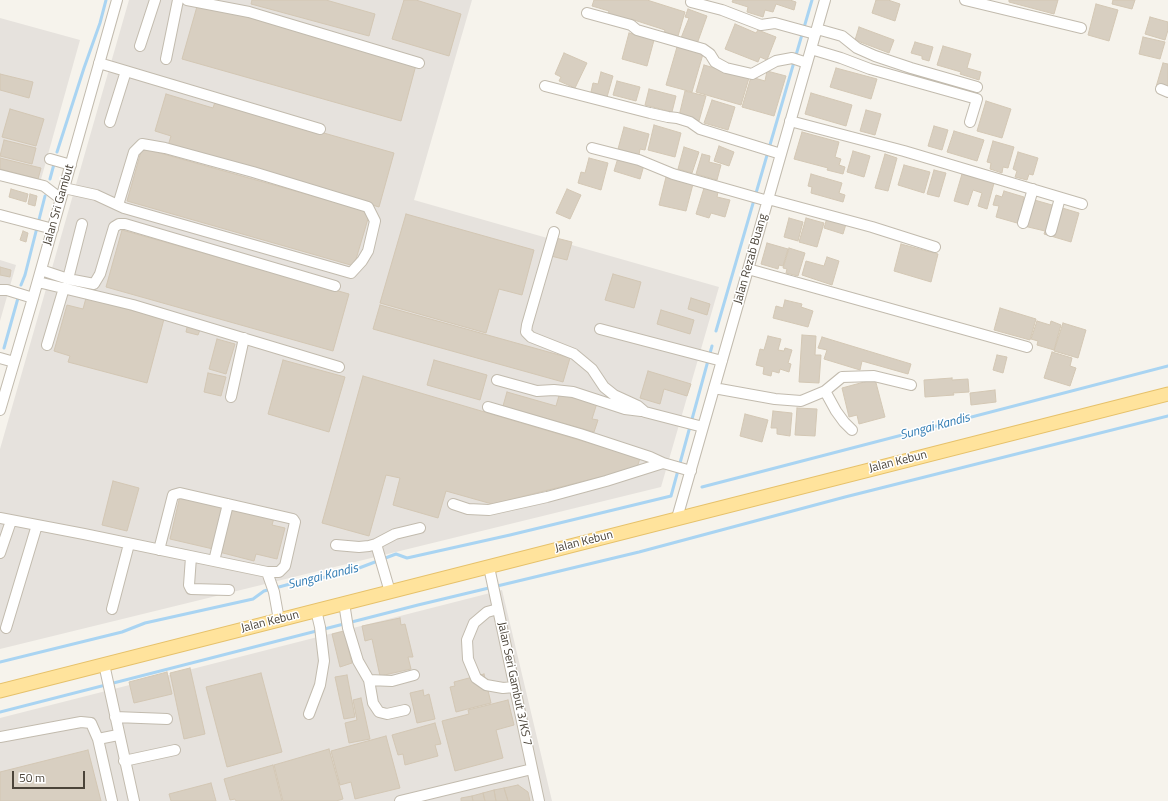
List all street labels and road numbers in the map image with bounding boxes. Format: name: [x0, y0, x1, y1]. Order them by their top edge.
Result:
street label: Jalan Sri Gambut: [41, 163, 77, 247]
street label: Jalan Rezab Buang: [731, 212, 771, 306]
street label: Jalan Kebun: [868, 448, 928, 476]
street label: Jalan Kebun: [554, 528, 614, 556]
street label: Jalan Kebun: [240, 608, 300, 636]
street label: Jalan Seri Gambut 3/KS 7: [494, 621, 534, 747]

